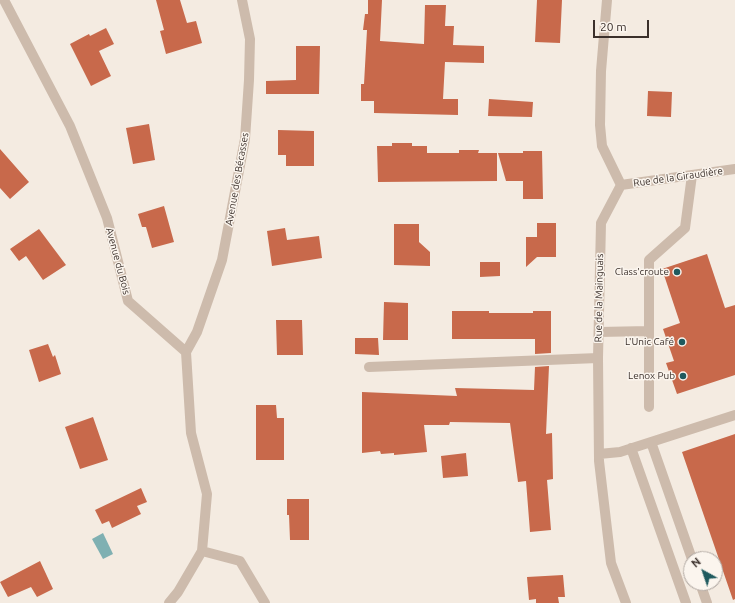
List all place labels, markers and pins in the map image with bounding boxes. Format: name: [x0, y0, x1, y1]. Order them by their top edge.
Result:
place label: Class'croute: [615, 266, 669, 278]
marker: Class'croute: [672, 267, 682, 277]
place label: L'Unic Café: [625, 336, 674, 348]
marker: L'Unic Café: [677, 337, 687, 347]
place label: Lenox Pub: [628, 370, 675, 382]
marker: Lenox Pub: [678, 371, 688, 381]

